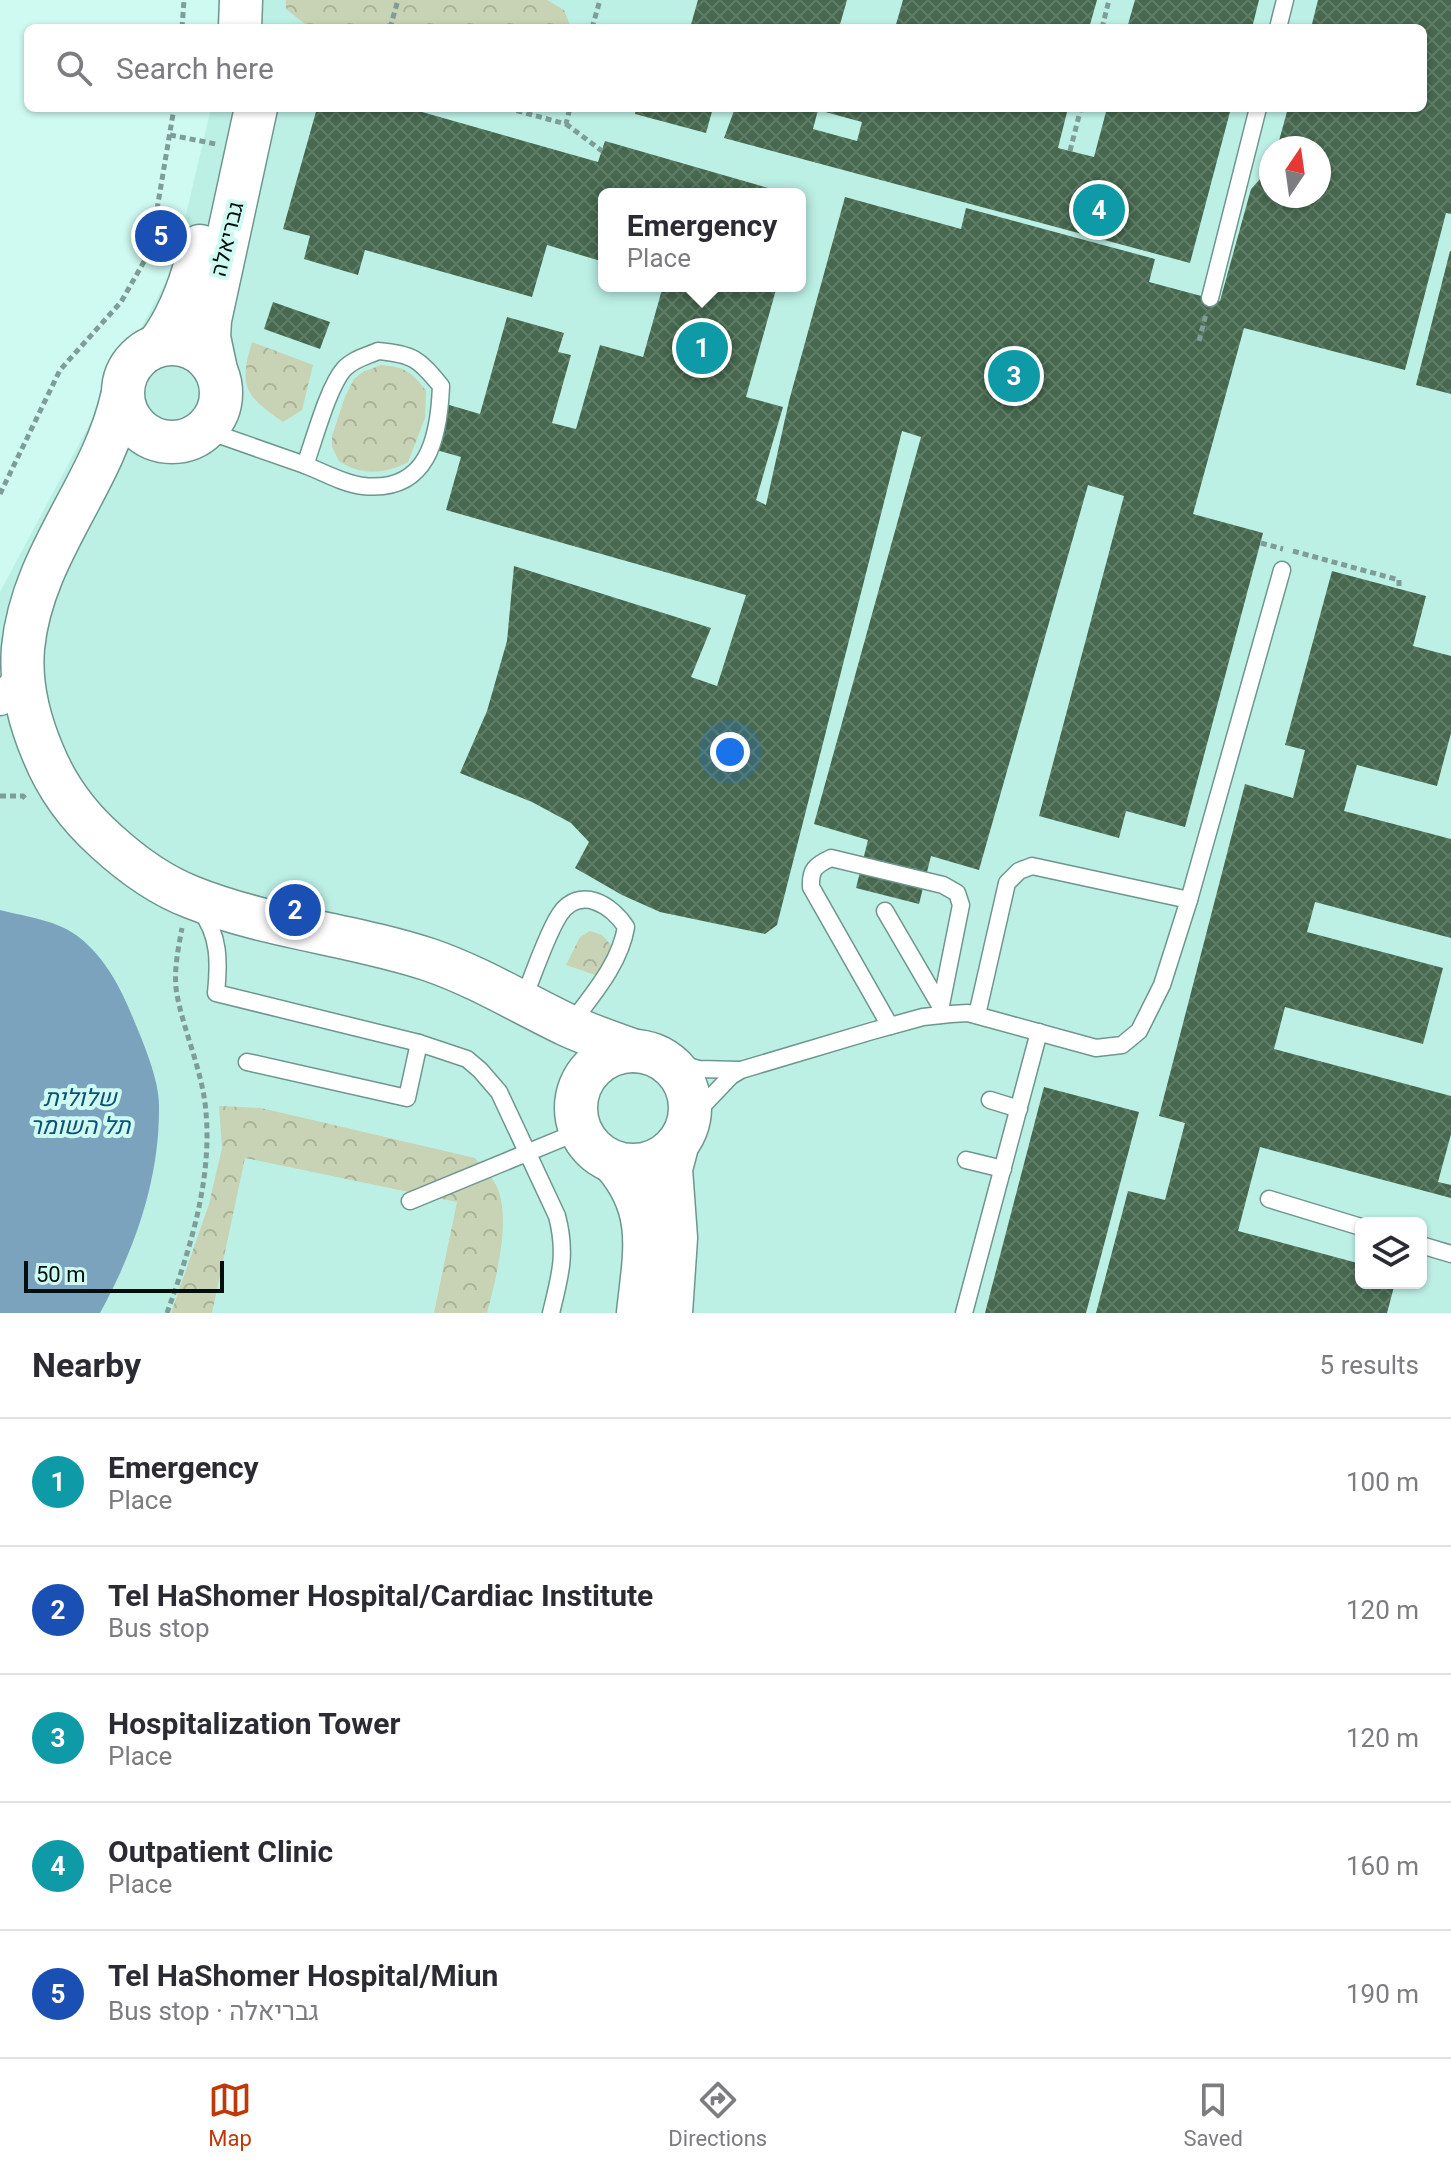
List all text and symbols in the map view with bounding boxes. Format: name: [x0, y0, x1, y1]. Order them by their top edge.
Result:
search box: [24, 24, 1427, 112]
icon: search: [52, 46, 96, 90]
text: Search here: [116, 51, 274, 86]
north arrow: [1259, 136, 1331, 208]
pin: 4: [1073, 180, 1125, 240]
popup: [598, 188, 806, 292]
street label: גבריאלה: [206, 199, 248, 279]
pin: 5: [135, 206, 187, 266]
text: Emergency: [627, 208, 777, 243]
text: Place: [627, 243, 691, 273]
pin: 1: [676, 318, 728, 378]
pin: 3: [988, 346, 1040, 406]
your location: [710, 732, 750, 772]
pin: 2: [269, 880, 321, 940]
water label: שלולית תל השומר: [30, 1084, 131, 1140]
map controls: [1355, 1217, 1427, 1289]
button: layers: [1355, 1217, 1427, 1289]
scale bar: [24, 1257, 224, 1293]
text: 50 m: [36, 1262, 85, 1287]
text: Nearby: [32, 1345, 141, 1385]
text: 5 results: [1320, 1350, 1419, 1380]
text: Emergency: [108, 1450, 259, 1485]
text: 1: [51, 1467, 65, 1497]
text: 100 m: [1346, 1467, 1419, 1497]
text: Place: [108, 1485, 172, 1515]
text: Tel HaShomer Hospital/Cardiac Institute: [108, 1578, 653, 1613]
text: 2: [51, 1595, 65, 1625]
text: 120 m: [1346, 1595, 1419, 1625]
text: Bus stop: [108, 1613, 210, 1643]
text: Hospitalization Tower: [108, 1706, 400, 1741]
text: 3: [51, 1723, 65, 1753]
text: 120 m: [1346, 1723, 1419, 1753]
text: Place: [108, 1741, 172, 1771]
text: Outpatient Clinic: [108, 1834, 333, 1869]
text: 4: [51, 1851, 65, 1881]
text: 160 m: [1346, 1851, 1419, 1881]
text: Place: [108, 1869, 172, 1899]
text: Tel HaShomer Hospital/Miun: [108, 1958, 498, 1993]
text: 5: [51, 1979, 65, 2009]
text: 190 m: [1346, 1979, 1419, 2009]
text: Bus stop · גבריאלה: [108, 1996, 319, 2026]
tab: Map: [208, 2078, 252, 2151]
tab: Directions: [668, 2078, 767, 2151]
tab: Saved: [1183, 2078, 1243, 2151]

